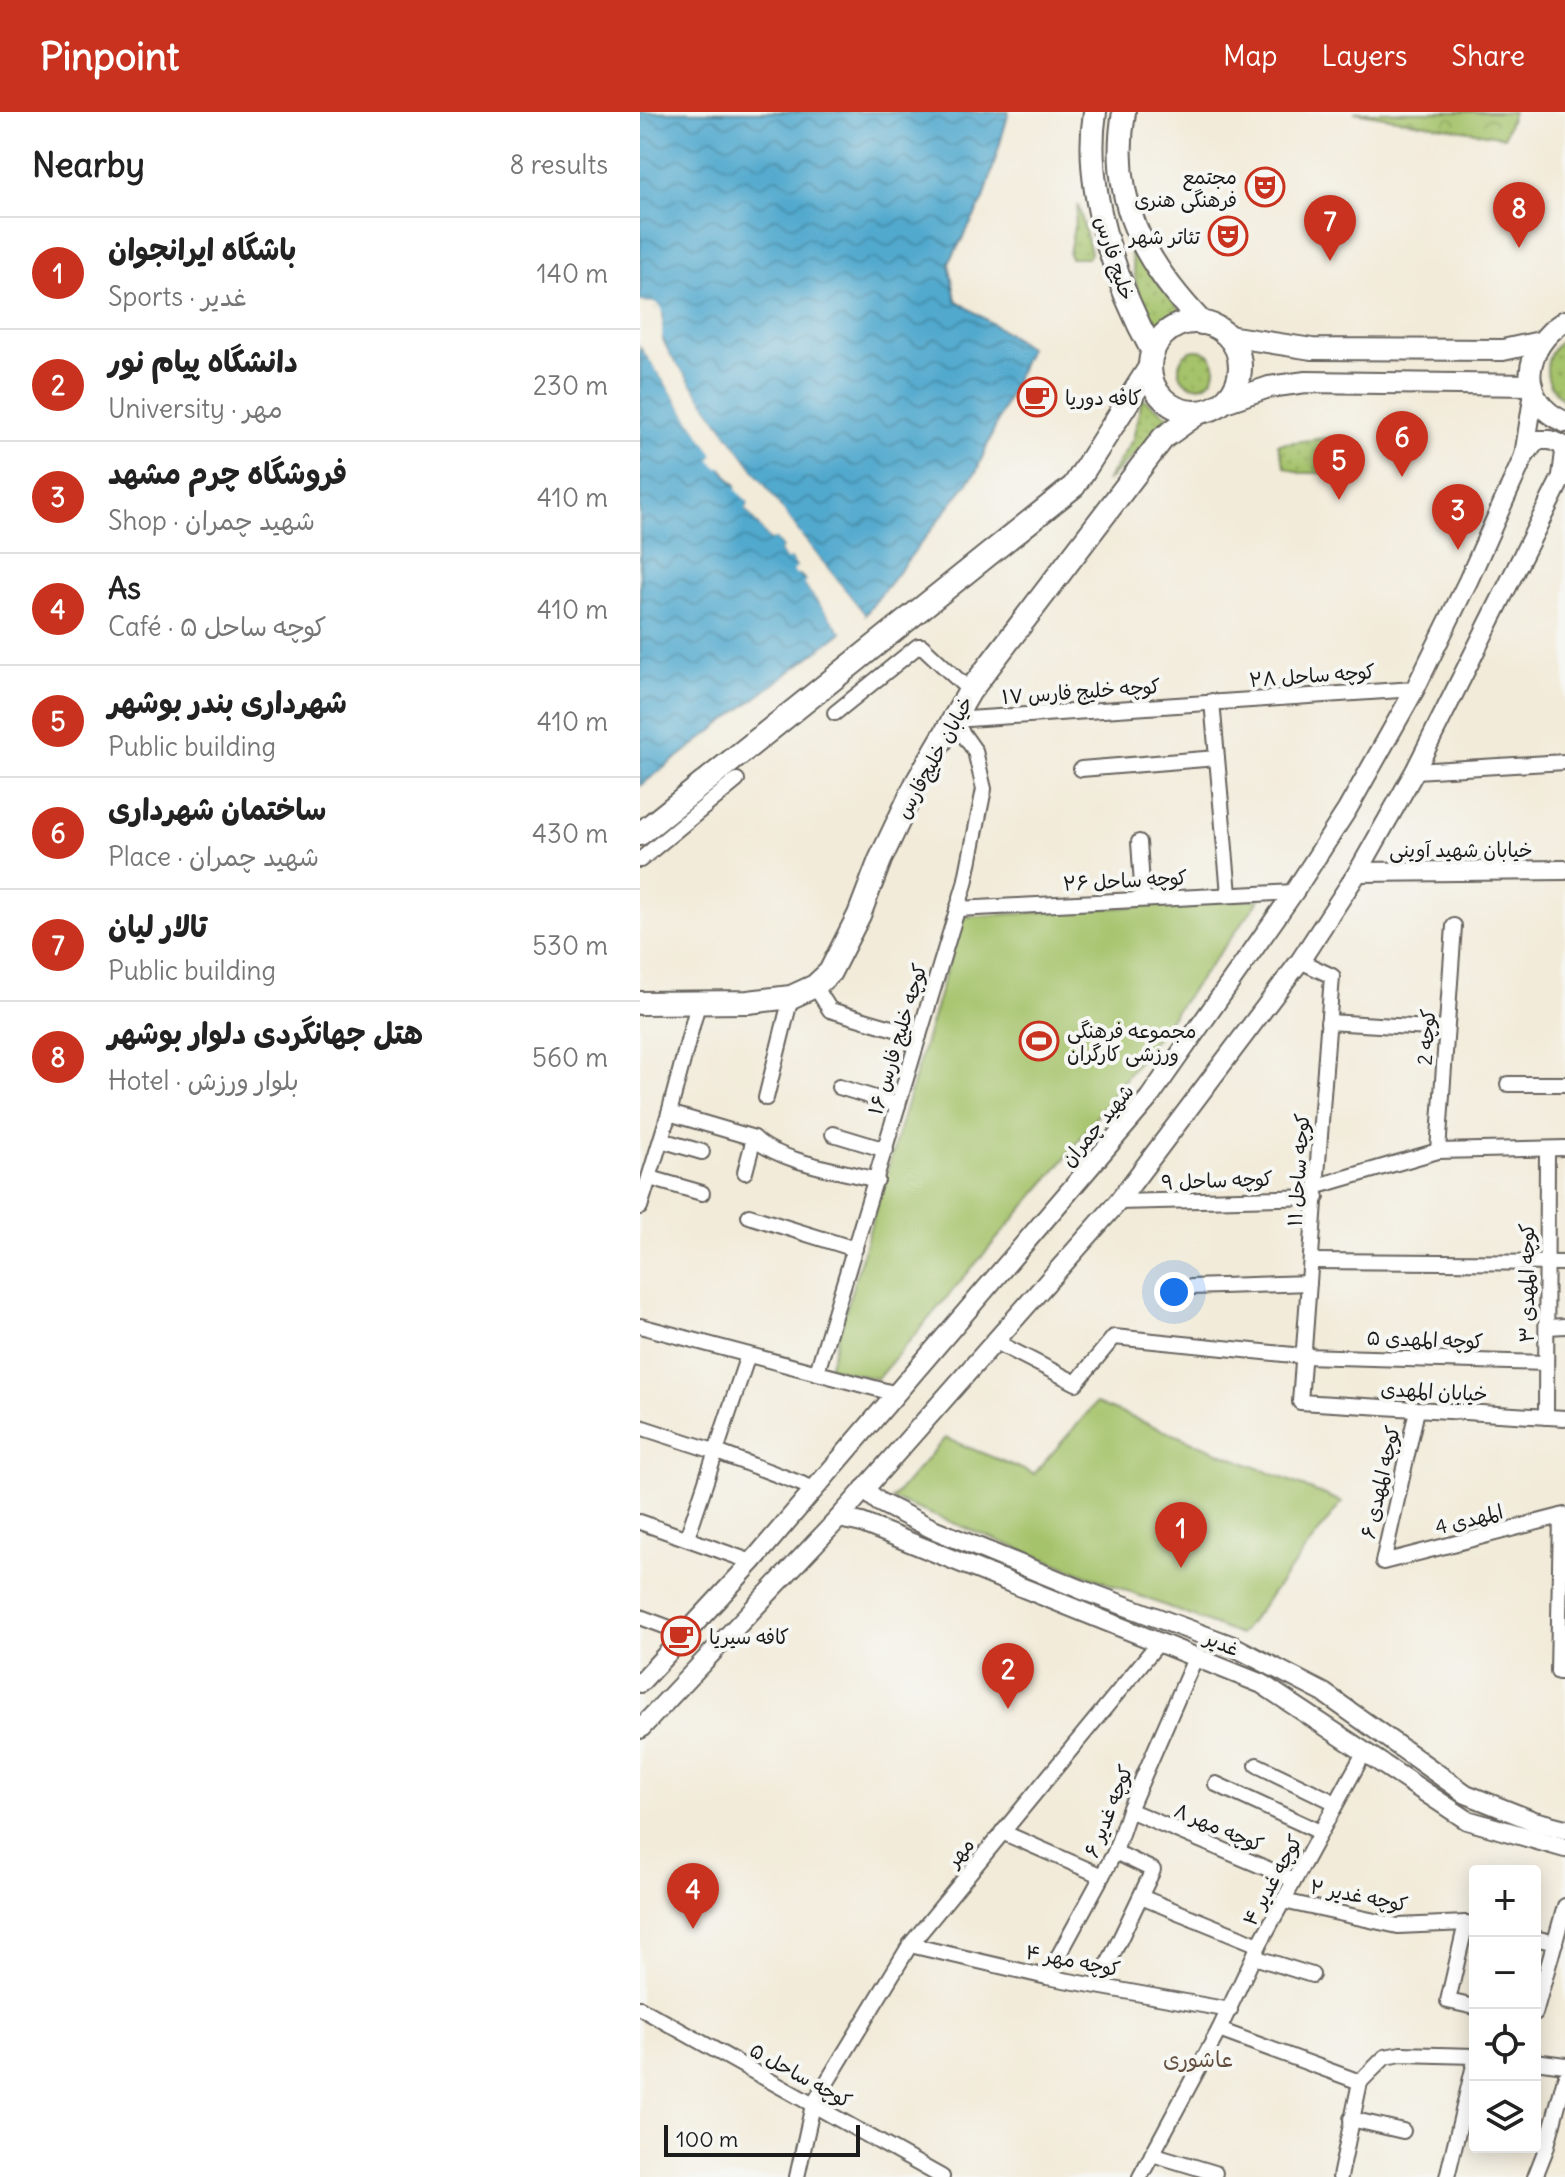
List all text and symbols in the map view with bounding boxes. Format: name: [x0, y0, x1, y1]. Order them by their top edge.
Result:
text: Pinpoint: [40, 33, 179, 80]
text: Map: [1223, 38, 1278, 74]
text: Layers: [1322, 38, 1408, 74]
text: Share: [1452, 38, 1525, 74]
text: Nearby: [32, 143, 145, 186]
text: 8 results: [510, 148, 608, 181]
place label: مجتمع فرهنگی هنری: [1134, 164, 1237, 213]
theatre icon: مجتمع فرهنگی هنری: [1244, 166, 1286, 208]
pin: 8: [1493, 182, 1545, 248]
pin: 7: [1304, 195, 1356, 261]
street label: خلیج فارس: [1088, 213, 1140, 304]
theatre icon: تئاتر شهر: [1207, 215, 1249, 257]
place label: تئاتر شهر: [1128, 224, 1200, 249]
text: باشگاه ایرانجوان: [108, 230, 296, 268]
text: 1: [53, 257, 63, 290]
text: 140 m: [537, 257, 608, 290]
text: Sports · غدیر: [108, 280, 247, 313]
text: دانشگاه پیام نور: [108, 342, 298, 380]
text: 2: [51, 369, 65, 402]
text: 230 m: [533, 369, 608, 402]
cafe icon: کافه دوریا: [1016, 376, 1058, 418]
place label: کافه دوریا: [1065, 385, 1142, 410]
text: University · مهر: [108, 392, 283, 425]
pin: 6: [1376, 411, 1428, 477]
pin: 5: [1313, 434, 1365, 500]
text: فروشگاه چرم مشهد: [108, 454, 347, 492]
text: 3: [51, 481, 65, 514]
text: 410 m: [537, 481, 608, 514]
pin: 3: [1432, 484, 1484, 550]
text: Shop · شهید چمران: [108, 504, 315, 537]
text: As: [108, 569, 141, 607]
text: 4: [50, 593, 66, 626]
text: 410 m: [537, 593, 608, 626]
text: Café · کوچه ساحل ۵: [108, 610, 326, 643]
street label: کوچه ساحل ۲۸: [1248, 658, 1376, 693]
street label: کوچه خلیج فارس ۱۷: [1001, 673, 1161, 711]
text: شهرداری بندر بوشهر: [108, 683, 347, 721]
street label: خیابان خلیج‌فارس: [890, 691, 980, 824]
text: 5: [51, 705, 65, 738]
text: 410 m: [537, 705, 608, 738]
text: Public building: [108, 730, 276, 763]
text: ساختمان شهرداری: [108, 790, 327, 828]
text: 6: [50, 817, 66, 850]
text: 430 m: [532, 817, 608, 850]
street label: خیابان شهید آوینی: [1389, 837, 1533, 863]
text: Place · شهید چمران: [108, 840, 319, 873]
street label: کوچه ساحل ۲۶: [1062, 864, 1188, 897]
text: تالار لیان: [108, 907, 207, 945]
text: 7: [52, 929, 64, 962]
text: 530 m: [532, 929, 608, 962]
text: Public building: [108, 954, 276, 987]
street label: کوچه خلیج فارس ۱۶: [862, 960, 934, 1118]
street label: کوچه 2: [1412, 1008, 1441, 1066]
text: هتل جهانگردی دلوار بوشهر: [108, 1014, 423, 1052]
place label: مجموعه فرهنگی ورزشی کارگران: [1067, 1018, 1196, 1067]
sports icon: مجموعه فرهنگی ورزشی کارگران: [1018, 1020, 1060, 1062]
text: 8: [51, 1041, 65, 1074]
text: 560 m: [532, 1041, 608, 1074]
text: Hotel · بلوار ورزش: [108, 1064, 299, 1097]
street label: شهید چمران: [1055, 1079, 1140, 1172]
street label: کوچه ساحل ۱۱: [1282, 1113, 1315, 1228]
street label: کوچه ساحل ۹: [1161, 1166, 1273, 1195]
street label: کوچه المهدی ۳: [1514, 1223, 1540, 1343]
your location: [1154, 1272, 1194, 1312]
street label: کوچه المهدی ۵: [1366, 1324, 1484, 1355]
street label: خیابان المهدی: [1380, 1376, 1488, 1406]
street label: کوچه المهدی ۶: [1355, 1423, 1406, 1541]
street label: المهدی 4: [1432, 1499, 1506, 1539]
pin: 1: [1155, 1502, 1207, 1568]
cafe icon: کافه سیریا: [660, 1615, 702, 1657]
place label: کافه سیریا: [709, 1624, 789, 1649]
street label: غدیر: [1199, 1624, 1243, 1661]
pin: 2: [982, 1643, 1034, 1709]
street label: کوچه غدیر ۶: [1078, 1761, 1139, 1861]
street label: کوچه مهر ۸: [1170, 1797, 1268, 1858]
street label: کوچه غدیر ۴: [1237, 1830, 1308, 1930]
street label: مهر: [939, 1832, 979, 1873]
pin: 4: [667, 1863, 719, 1929]
map controls: [1469, 1865, 1541, 2153]
button: +: [1469, 1865, 1541, 1937]
street label: کوچه غدیر ۲: [1308, 1873, 1410, 1918]
button: −: [1469, 1937, 1541, 2009]
street label: کوچه مهر ۴: [1023, 1939, 1122, 1982]
button: locate: [1469, 2009, 1541, 2081]
street label: کوچه ساحل ۵: [745, 2037, 856, 2114]
district label: عاشوری: [1163, 2045, 1233, 2073]
button: layers: [1469, 2081, 1541, 2153]
scale bar: [664, 2121, 860, 2157]
text: 100 m: [676, 2125, 738, 2153]

